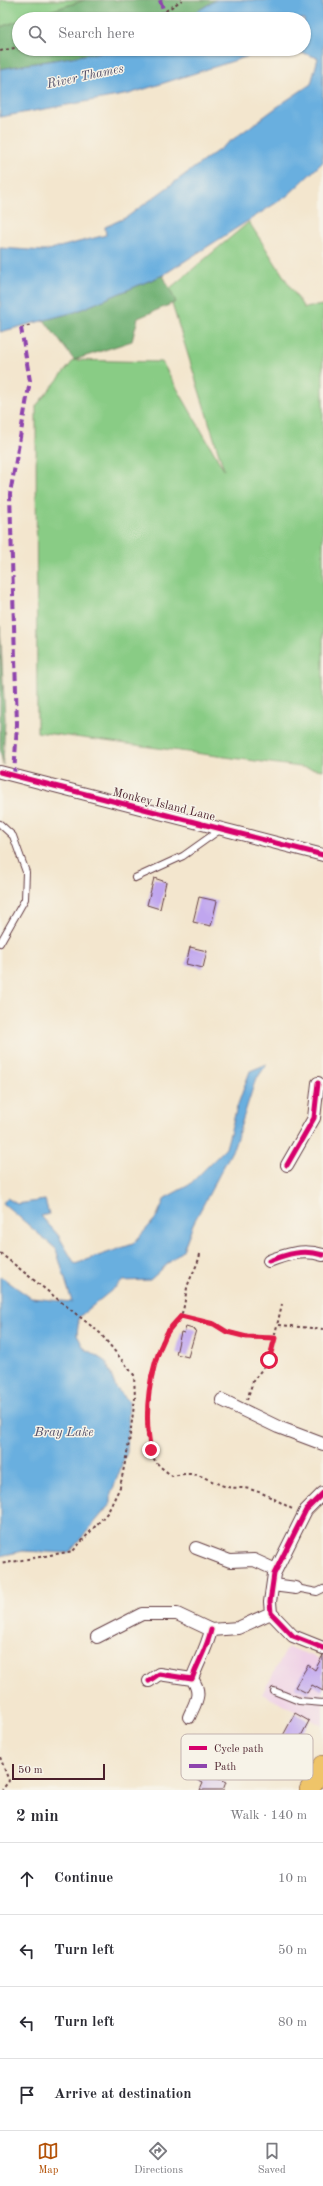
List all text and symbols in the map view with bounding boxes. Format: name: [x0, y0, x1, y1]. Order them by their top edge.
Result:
search box: [12, 12, 311, 56]
icon: search: [26, 23, 48, 45]
text: Search here: [58, 27, 135, 42]
water label: River Thames: [45, 62, 125, 91]
street label: Monkey Island Lane: [111, 786, 217, 824]
route start: [260, 1351, 278, 1369]
water label: Bray Lake: [33, 1426, 94, 1439]
route end: [142, 1441, 160, 1459]
legend: [181, 1734, 313, 1780]
text: Cycle path: [214, 1744, 264, 1755]
scale bar: [12, 1762, 105, 1781]
text: Path: [214, 1762, 236, 1773]
text: 50 m: [18, 1765, 43, 1776]
text: 2 min: [16, 1808, 59, 1825]
text: Walk · 140 m: [230, 1809, 307, 1822]
icon: ahead: [16, 1868, 38, 1890]
text: Continue: [54, 1871, 113, 1886]
text: 10 m: [278, 1872, 307, 1885]
icon: left: [16, 1940, 38, 1962]
text: Turn left: [54, 1943, 114, 1958]
text: 50 m: [278, 1944, 307, 1957]
icon: left: [16, 2012, 38, 2034]
text: Turn left: [54, 2015, 114, 2030]
text: 80 m: [278, 2016, 307, 2029]
icon: arrive: [16, 2084, 38, 2106]
text: Arrive at destination: [54, 2087, 192, 2102]
tab: Map: [37, 2140, 59, 2178]
tab: Directions: [134, 2140, 183, 2178]
tab: Saved: [258, 2140, 286, 2178]

